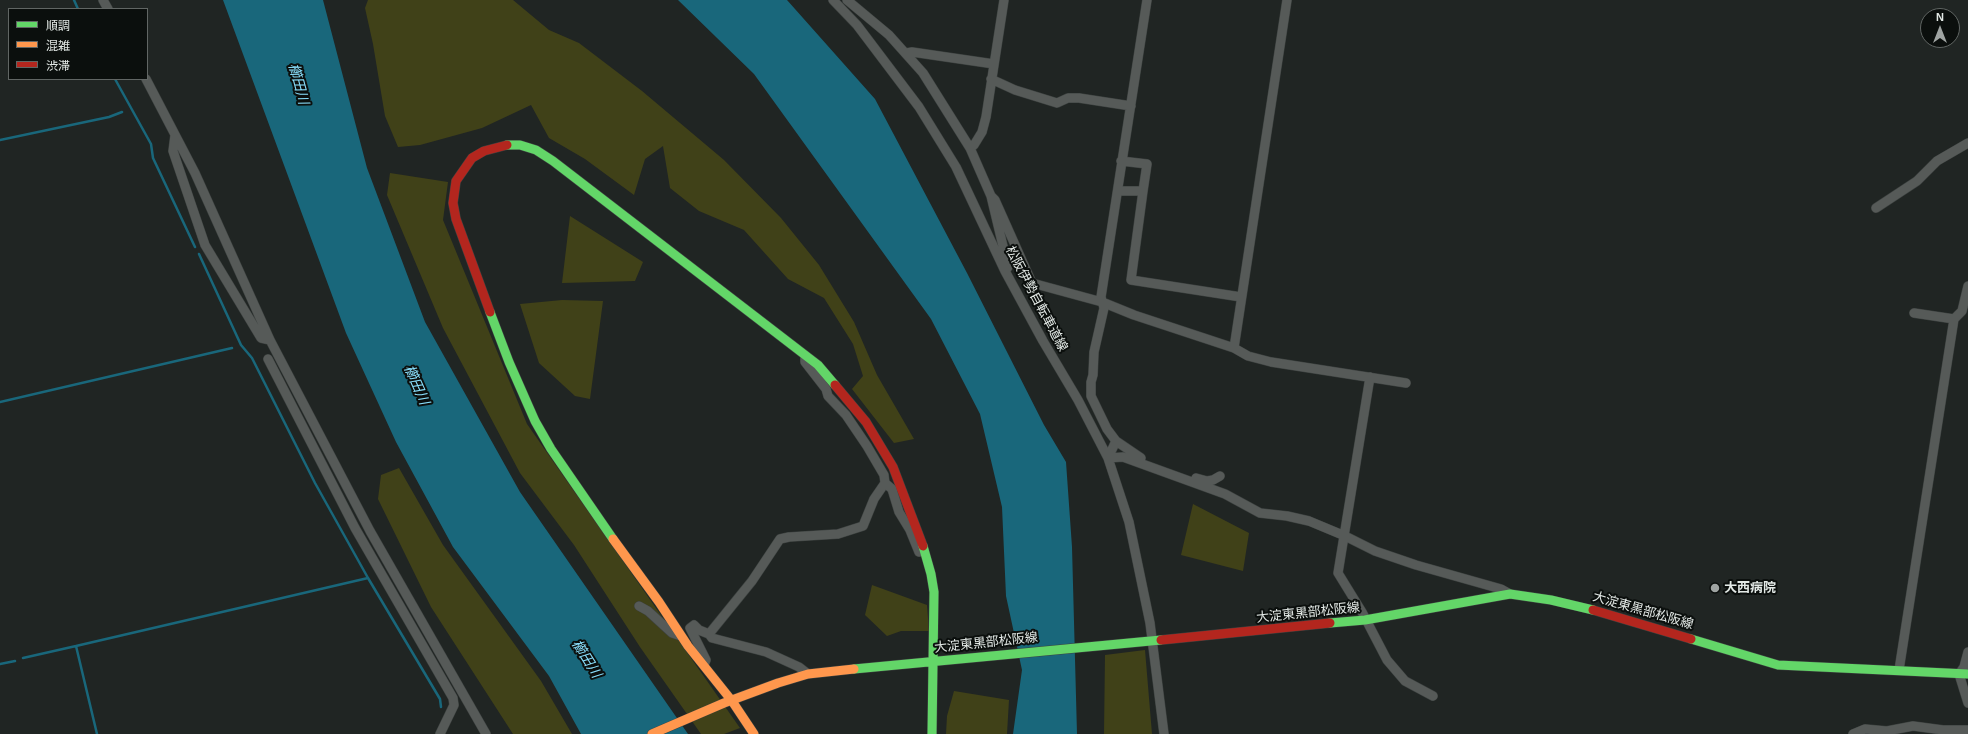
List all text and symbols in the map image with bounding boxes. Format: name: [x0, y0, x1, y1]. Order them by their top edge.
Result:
legend: [8, 8, 148, 80]
north arrow: [1920, 8, 1960, 48]
text: N: [1936, 11, 1944, 23]
text: 順調: [46, 19, 70, 33]
text: 混雑: [46, 39, 70, 53]
text: 渋滞: [46, 59, 70, 73]
water label: 櫛田川: [284, 62, 312, 106]
street label: 松阪伊勢自転車道線: [1002, 244, 1070, 354]
water label: 櫛田川: [400, 362, 432, 408]
place label: 大西病院: [1724, 580, 1776, 596]
marker: 大西病院: [1709, 582, 1721, 594]
street label: 大淀東黒部松阪線: [1591, 589, 1695, 633]
street label: 大淀東黒部松阪線: [1255, 600, 1361, 626]
street label: 大淀東黒部松阪線: [933, 630, 1039, 656]
water label: 櫛田川: [568, 637, 604, 681]

